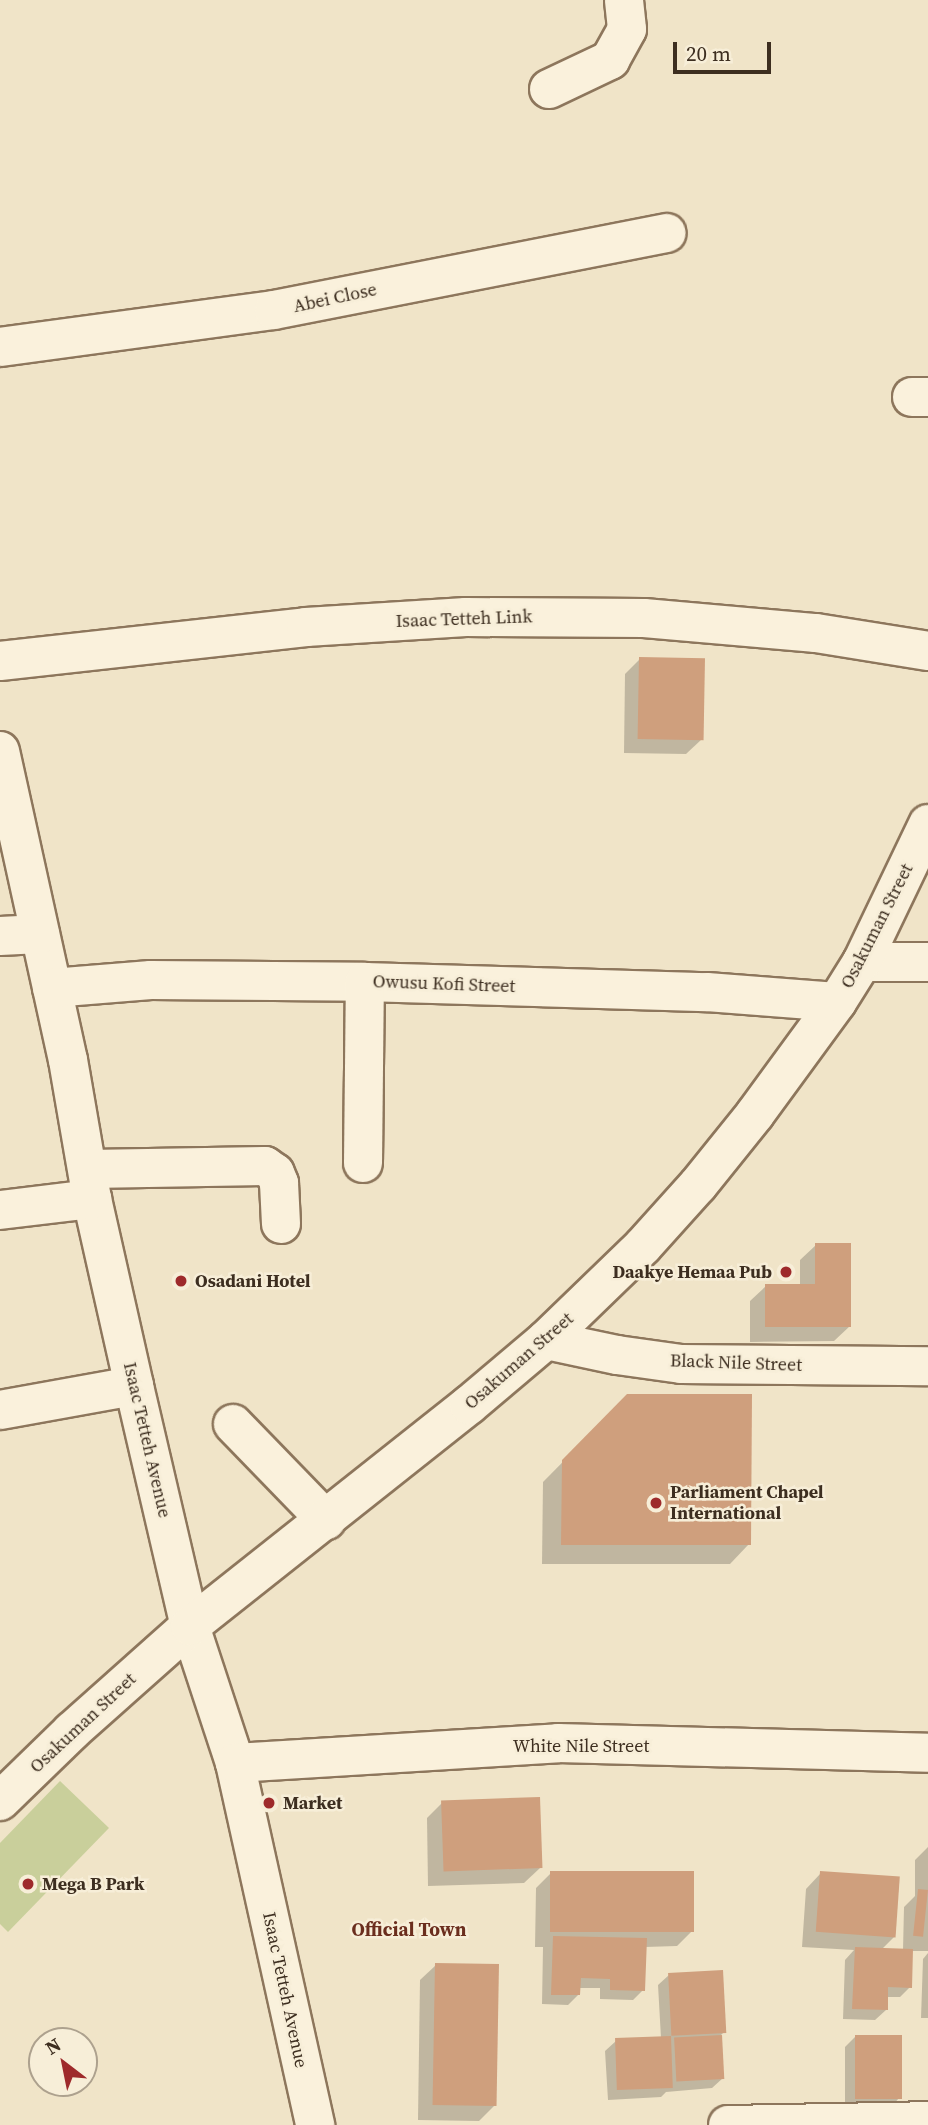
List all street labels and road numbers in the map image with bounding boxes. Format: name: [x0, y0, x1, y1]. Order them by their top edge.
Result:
street label: Abei Close: [291, 279, 379, 317]
street label: Isaac Tetteh Link: [395, 606, 533, 632]
street label: Osakuman Street: [836, 860, 918, 992]
street label: Owusu Kofi Street: [372, 971, 516, 997]
street label: Osakuman Street: [460, 1308, 578, 1414]
street label: Black Nile Street: [670, 1350, 802, 1376]
street label: Isaac Tetteh Avenue: [119, 1360, 175, 1520]
street label: Osakuman Street: [26, 1668, 140, 1778]
street label: White Nile Street: [513, 1735, 649, 1757]
street label: Isaac Tetteh Avenue: [258, 1910, 312, 2070]

